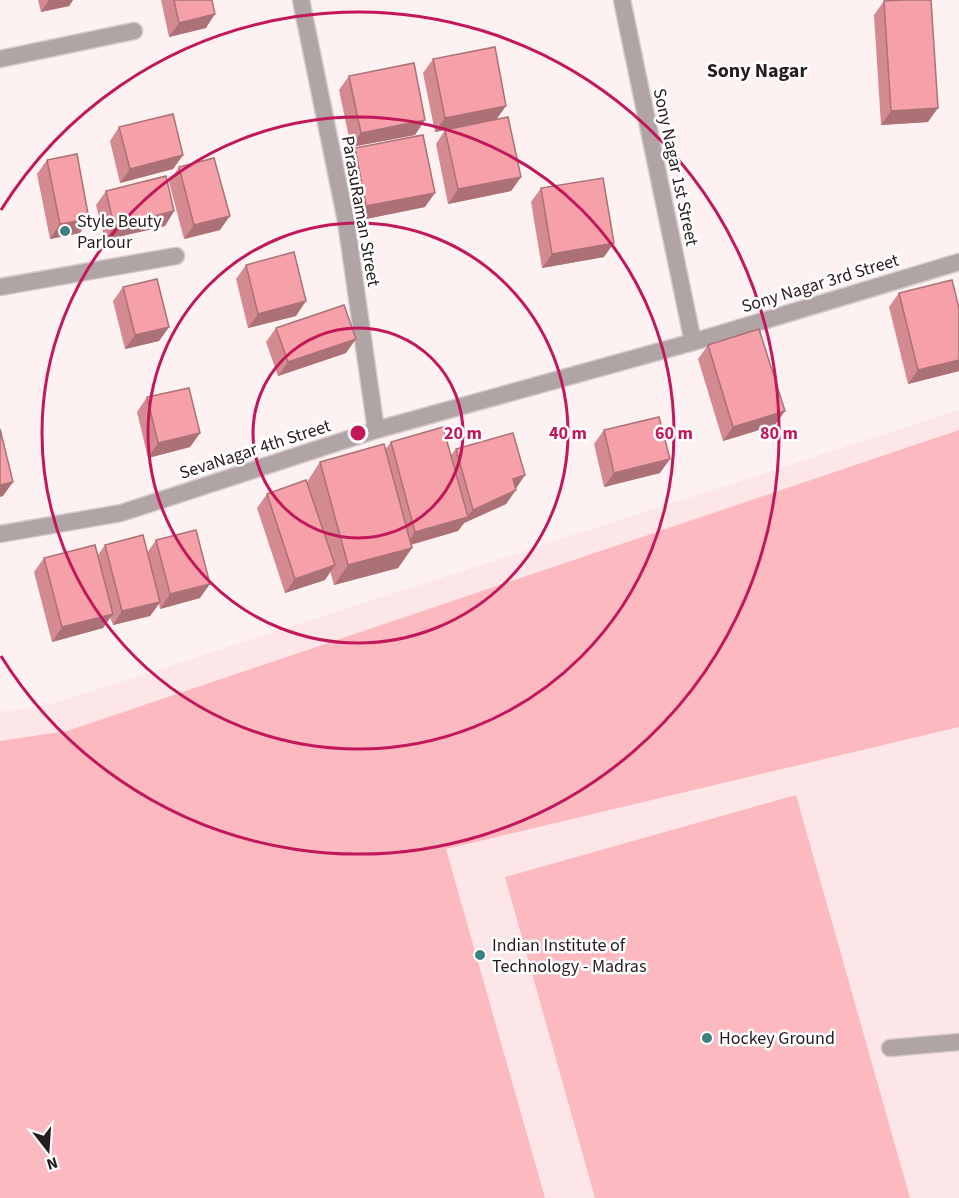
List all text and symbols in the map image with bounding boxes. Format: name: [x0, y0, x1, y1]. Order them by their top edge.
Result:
district label: Sony Nagar: [707, 57, 807, 85]
street label: Sony Nagar 1st Street: [647, 86, 704, 248]
street label: ParasuRaman Street: [335, 134, 386, 288]
place label: Style Beuty Parlour: [77, 209, 162, 255]
marker: Style Beuty Parlour: [58, 224, 72, 238]
street label: Sony Nagar 3rd Street: [738, 248, 902, 319]
street label: SevaNagar 4th Street: [176, 413, 334, 486]
text: 20 m: [444, 421, 482, 446]
text: 40 m: [549, 421, 587, 446]
text: 60 m: [655, 421, 693, 446]
text: 80 m: [760, 421, 798, 446]
centre of rings: [348, 423, 368, 443]
place label: Indian Institute of Technology - Madras: [492, 933, 646, 979]
marker: Indian Institute of Technology - Madras: [473, 948, 487, 962]
place label: Hockey Ground: [719, 1026, 835, 1051]
marker: Hockey Ground: [700, 1031, 714, 1045]
north arrow: [18, 1120, 78, 1180]
text: N: [44, 1151, 60, 1175]

